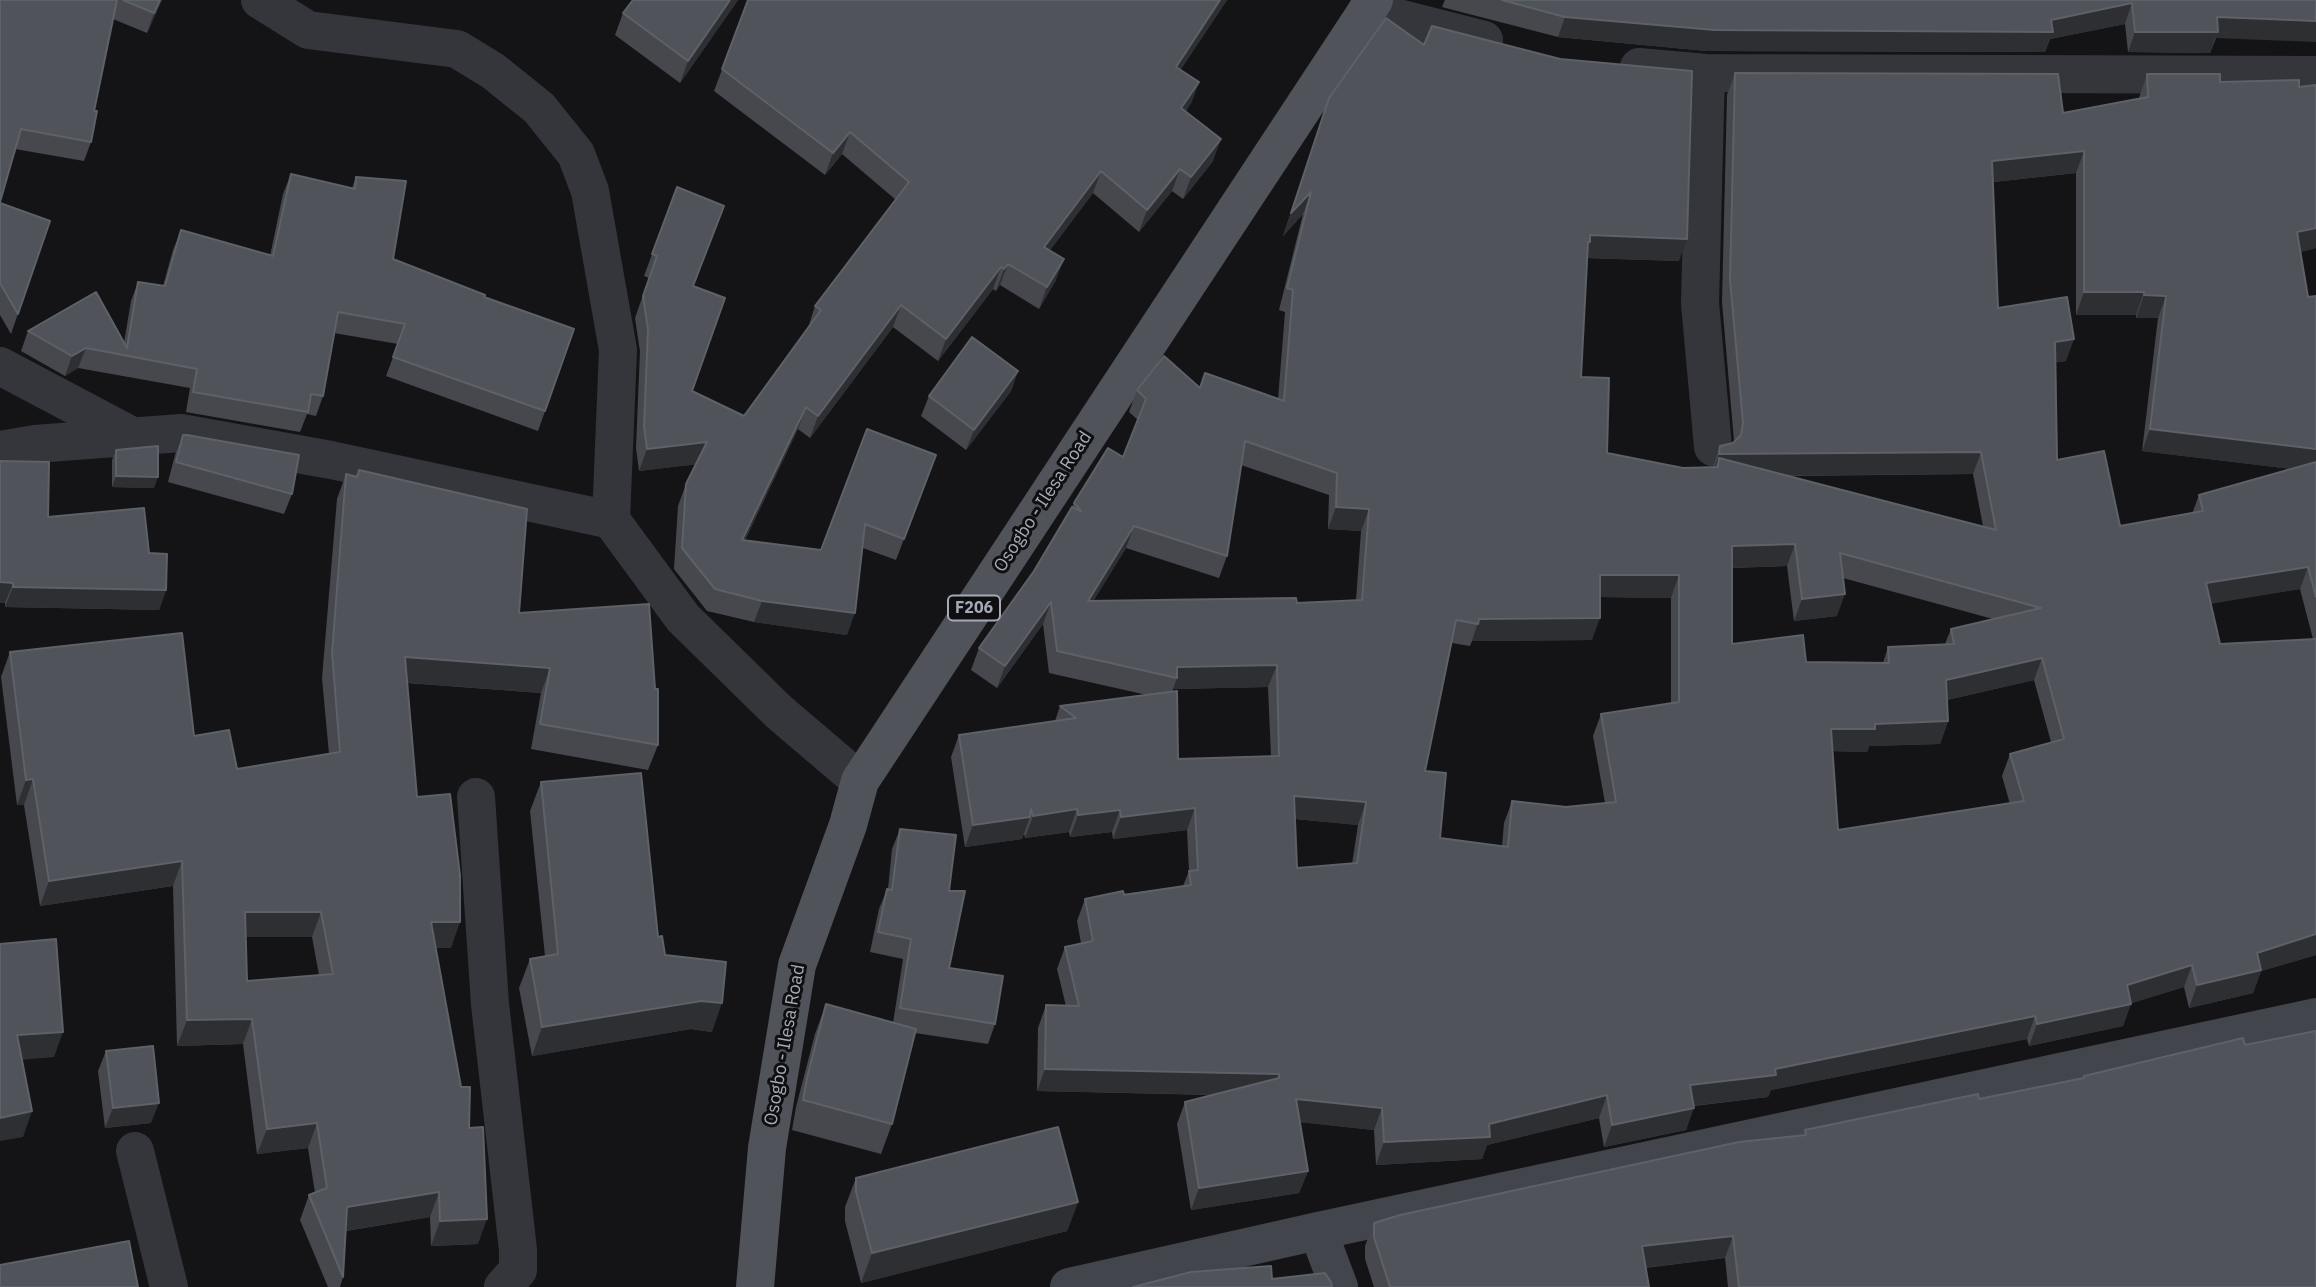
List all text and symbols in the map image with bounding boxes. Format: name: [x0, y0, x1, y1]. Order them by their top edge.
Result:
street label: Osogbo - Ilesa Road: [989, 428, 1097, 576]
road number: F206: [948, 596, 1000, 621]
street label: Osogbo - Ilesa Road: [760, 963, 810, 1127]

